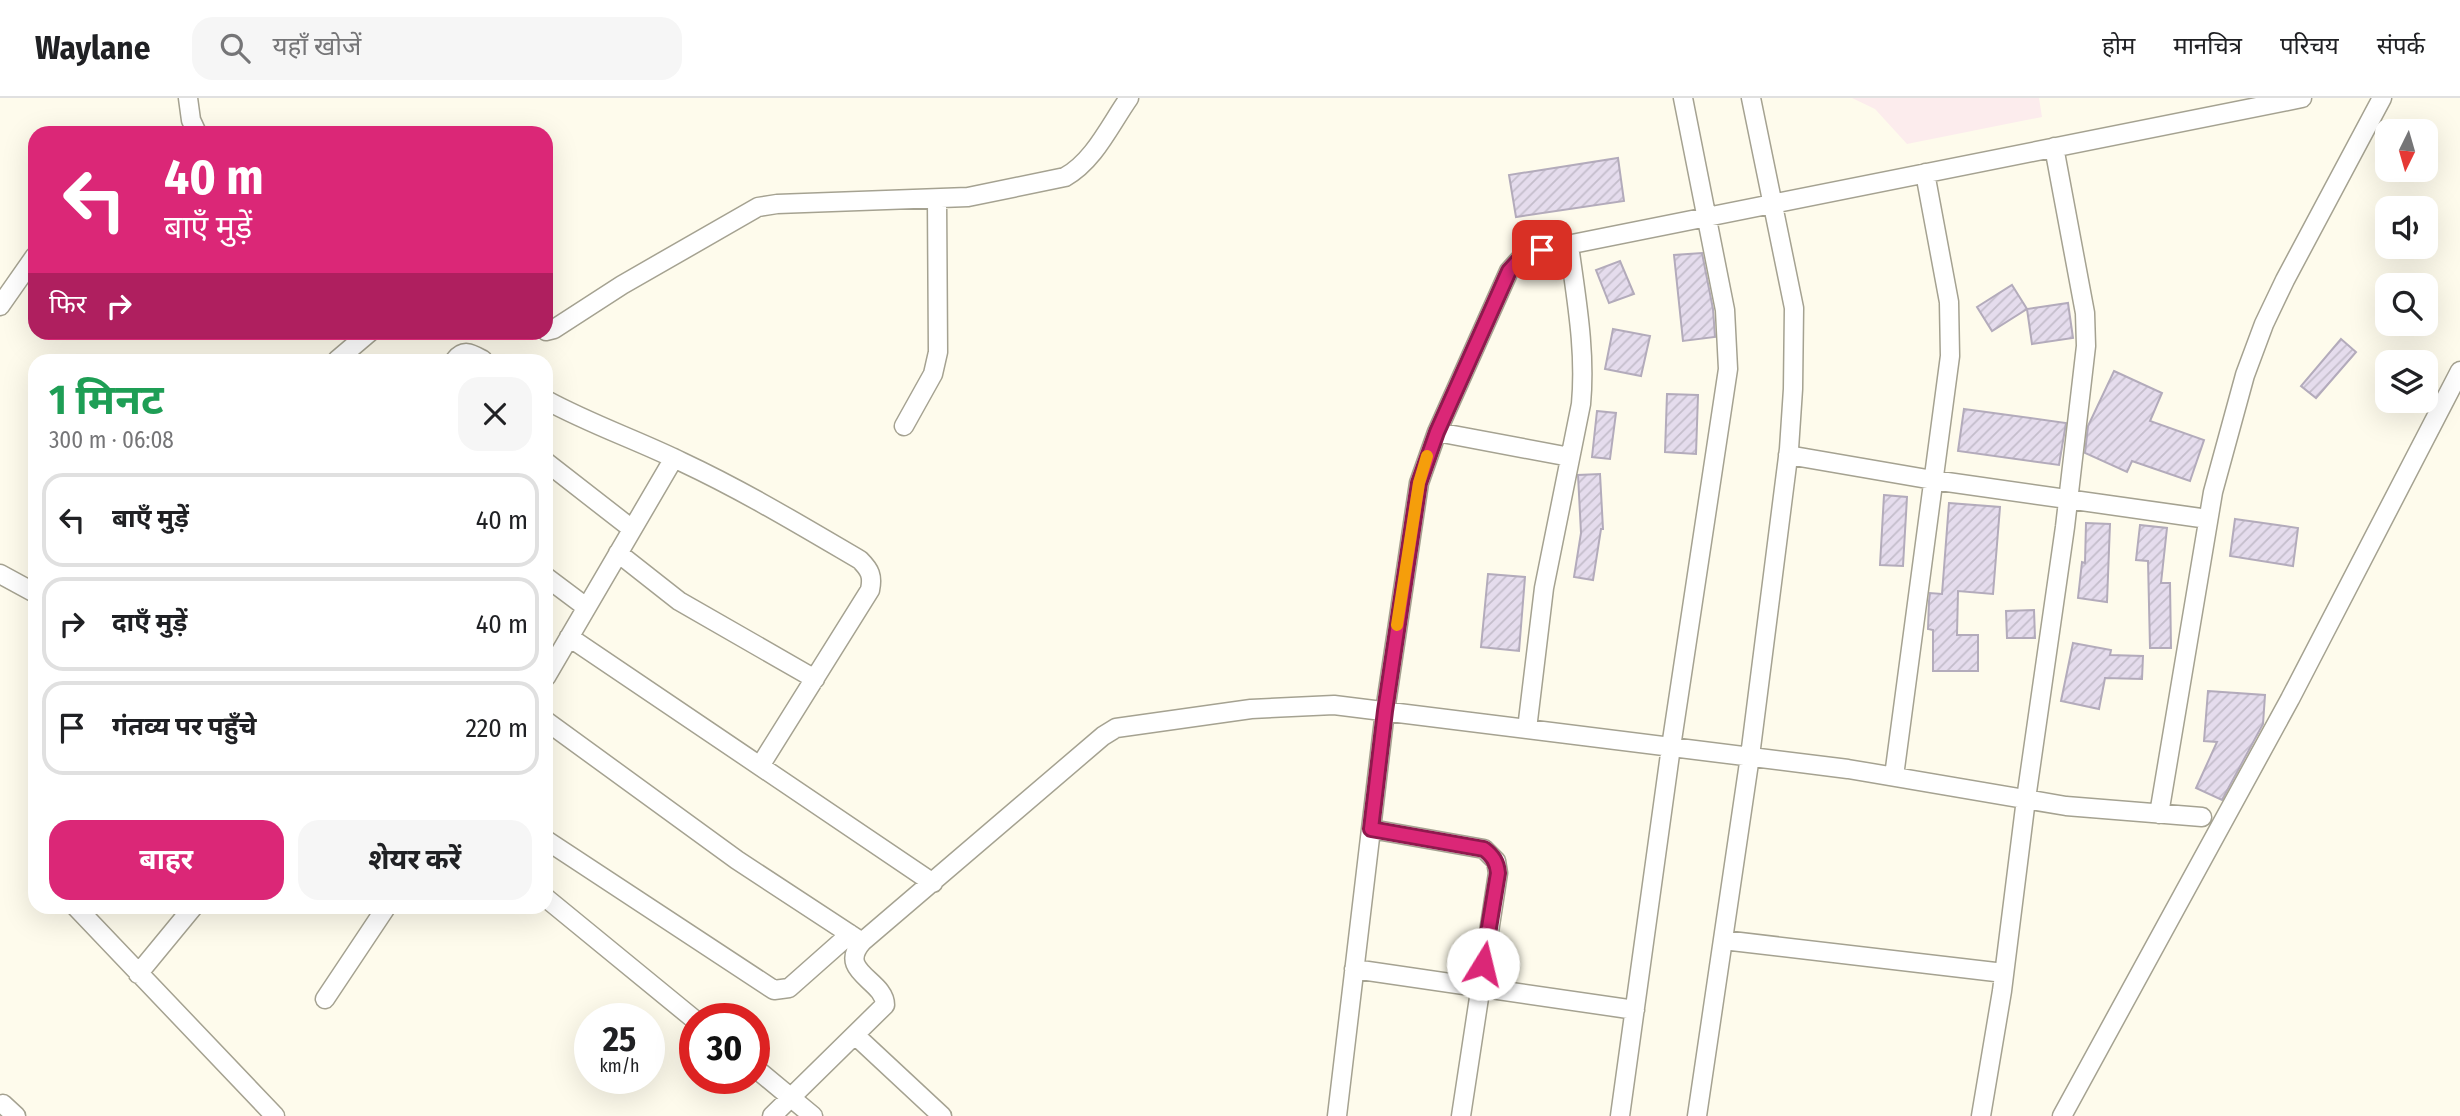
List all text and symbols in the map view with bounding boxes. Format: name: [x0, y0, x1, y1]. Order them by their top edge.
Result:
search box: [192, 17, 682, 80]
text: Waylane: [35, 28, 150, 68]
icon: search: [216, 29, 254, 67]
text: यहाँ खोजें: [272, 31, 361, 62]
text: होम: [2102, 32, 2135, 60]
text: मानचित्र: [2173, 32, 2242, 60]
text: परिचय: [2280, 32, 2339, 60]
text: संपर्क: [2377, 32, 2425, 60]
north arrow: [2375, 119, 2438, 182]
map controls: [2375, 119, 2438, 413]
text: 40 m: [164, 148, 264, 207]
icon: left: [49, 154, 140, 245]
button: sound: [2375, 196, 2438, 259]
text: बाएँ मुड़ें: [164, 208, 252, 246]
pin: [1512, 220, 1572, 280]
icon: arrive: [1523, 231, 1561, 269]
button: search: [2375, 273, 2438, 336]
icon: right: [100, 287, 138, 325]
text: फिर: [49, 289, 86, 320]
button: layers: [2375, 350, 2438, 413]
text: 1 मिनट: [49, 375, 164, 425]
button: close: [458, 377, 532, 451]
text: 300 m · 06:08: [49, 426, 174, 454]
icon: left: [53, 501, 91, 539]
text: बाएँ मुड़ें: [112, 503, 189, 534]
text: 40 m: [476, 505, 528, 536]
icon: right: [53, 605, 91, 643]
text: दाएँ मुड़ें: [112, 607, 187, 638]
text: 40 m: [476, 609, 528, 640]
icon: arrive: [53, 709, 91, 747]
text: गंतव्य पर पहुँचे: [112, 711, 256, 742]
text: 220 m: [465, 713, 528, 744]
button: बाहर: [49, 820, 284, 900]
button: शेयर करें: [298, 820, 532, 900]
position arrow: [1446, 927, 1520, 1001]
speed limit sign: 30: [679, 1003, 770, 1094]
text: 25: [603, 1018, 636, 1060]
text: km/h: [599, 1055, 640, 1077]

